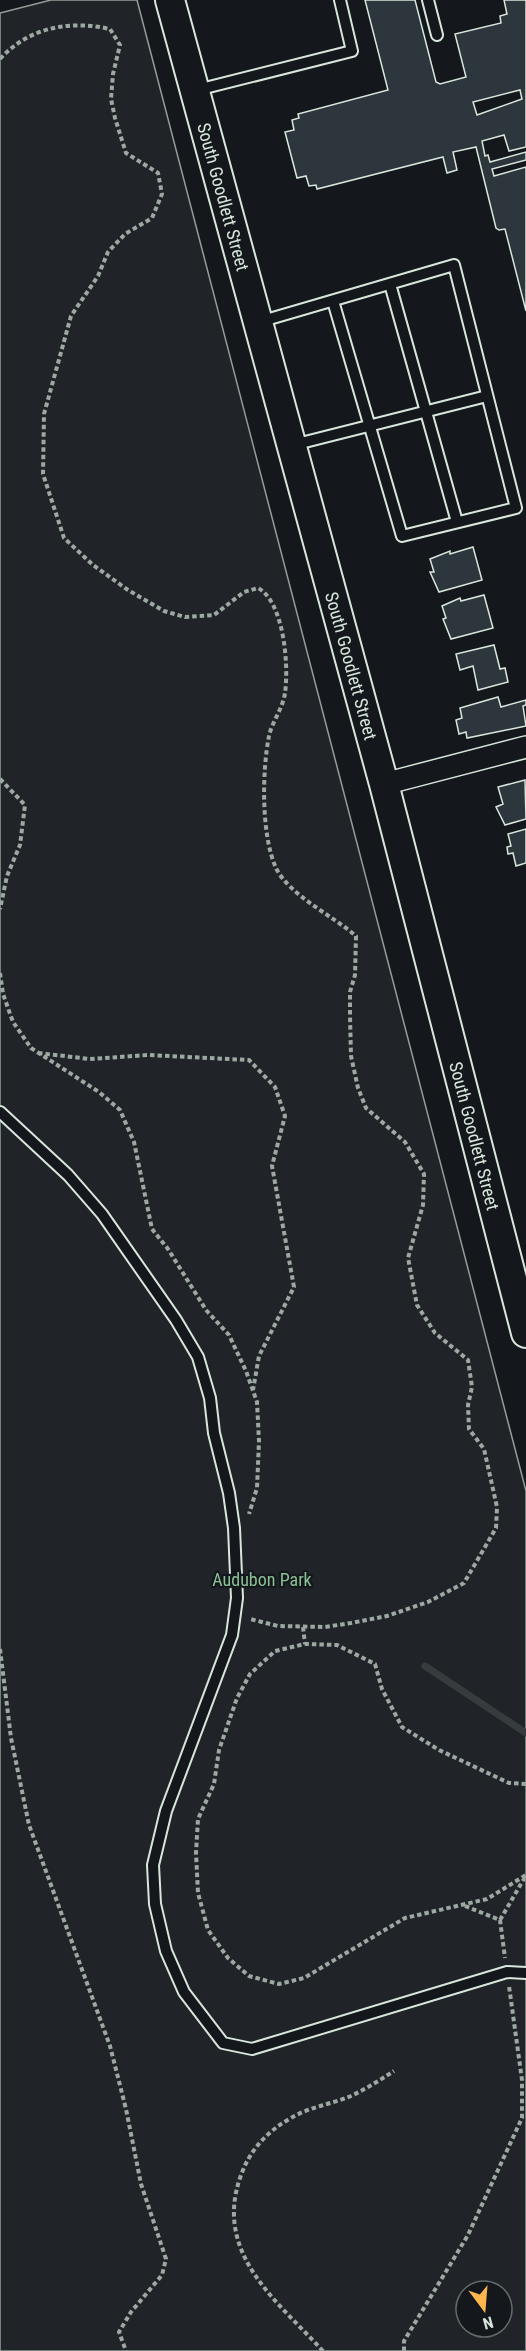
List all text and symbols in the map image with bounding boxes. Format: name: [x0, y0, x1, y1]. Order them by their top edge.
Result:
street label: South Goodlett Street: [194, 120, 254, 273]
street label: South Goodlett Street: [321, 589, 382, 742]
street label: South Goodlett Street: [446, 1059, 504, 1212]
park label: Audubon Park: [212, 1569, 312, 1590]
north arrow: [454, 2279, 514, 2339]
text: N: [481, 2312, 495, 2333]

